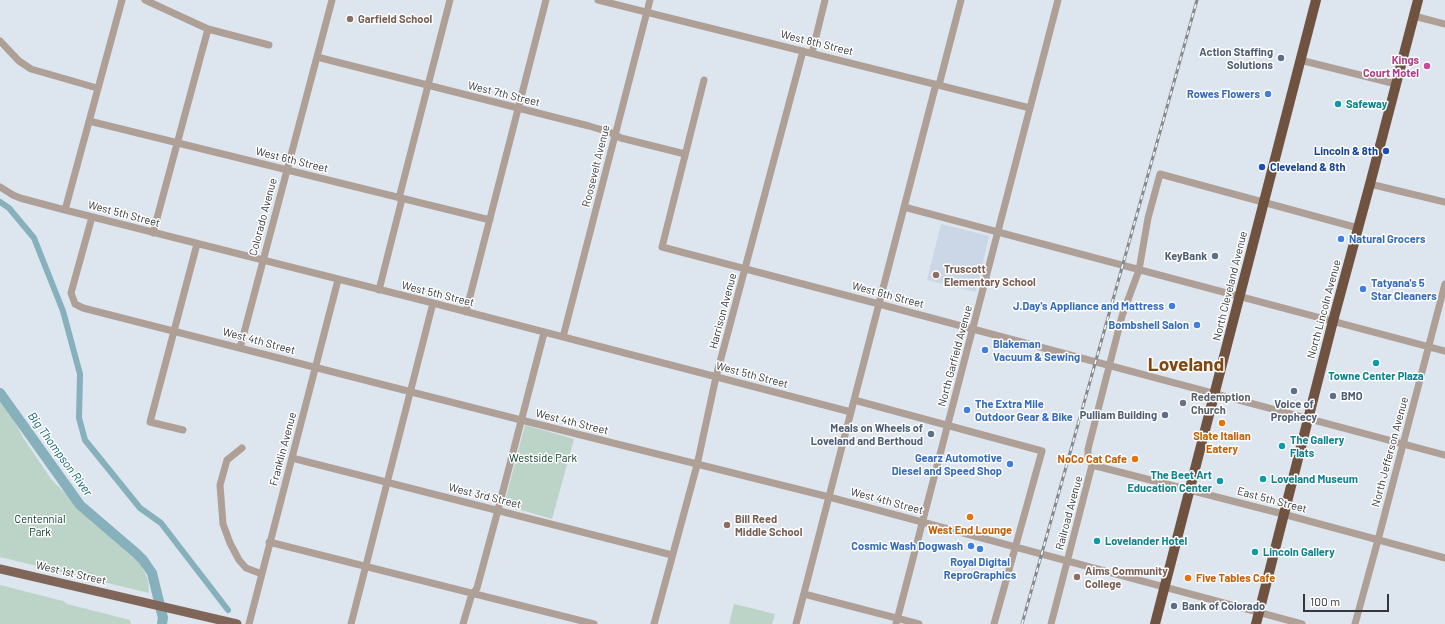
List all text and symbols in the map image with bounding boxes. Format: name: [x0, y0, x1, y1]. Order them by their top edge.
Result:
place label: Garfield School: [358, 12, 432, 26]
marker: Garfield School: [345, 14, 355, 24]
street label: West 8th Street: [779, 28, 855, 58]
place label: Action Staffing Solutions: [1199, 45, 1273, 71]
marker: Action Staffing Solutions: [1276, 53, 1286, 63]
place label: Kings Court Motel: [1363, 53, 1419, 79]
marker: Kings Court Motel: [1422, 61, 1432, 71]
street label: West 7th Street: [467, 79, 541, 109]
place label: Rowes Flowers: [1187, 87, 1260, 101]
marker: Rowes Flowers: [1263, 89, 1273, 99]
place label: Safeway: [1346, 97, 1387, 111]
marker: Safeway: [1333, 99, 1343, 109]
street label: Roosevelt Avenue: [579, 124, 613, 208]
place label: Lincoln & 8th: [1314, 144, 1378, 158]
street label: West 6th Street: [254, 145, 330, 175]
marker: Lincoln & 8th: [1381, 146, 1391, 156]
place label: Cleveland & 8th: [1270, 160, 1345, 174]
marker: Cleveland & 8th: [1257, 162, 1267, 172]
street label: Colorado Avenue: [246, 177, 280, 257]
street label: West 5th Street: [86, 198, 162, 230]
street label: North Cleveland Avenue: [1210, 230, 1250, 342]
place label: Natural Grocers: [1349, 232, 1425, 246]
marker: Natural Grocers: [1336, 234, 1346, 244]
place label: KeyBank: [1165, 249, 1207, 263]
marker: KeyBank: [1210, 251, 1220, 261]
street label: North Lincoln Avenue: [1304, 258, 1344, 360]
place label: Truscott Elementary School: [944, 262, 1036, 288]
marker: Truscott Elementary School: [931, 270, 941, 280]
street label: Harrison Avenue: [707, 272, 739, 350]
place label: Tatyana's 5 Star Cleaners: [1371, 276, 1437, 302]
street label: West 5th Street: [400, 279, 476, 309]
street label: West 6th Street: [850, 279, 926, 311]
marker: Tatyana's 5 Star Cleaners: [1358, 284, 1368, 294]
place label: J.Day's Appliance and Mattress: [1013, 299, 1164, 313]
marker: J.Day's Appliance and Mattress: [1167, 301, 1177, 311]
street label: North Garfield Avenue: [935, 304, 975, 408]
place label: Bombshell Salon: [1108, 318, 1189, 332]
marker: Bombshell Salon: [1192, 320, 1202, 330]
street label: West 4th Street: [221, 325, 297, 357]
place label: Blakeman Vacuum & Sewing: [993, 337, 1080, 363]
marker: Blakeman Vacuum & Sewing: [980, 345, 990, 355]
district label: Loveland: [1148, 354, 1224, 376]
marker: Towne Center Plaza: [1371, 358, 1381, 368]
street label: West 5th Street: [714, 359, 790, 391]
place label: Towne Center Plaza: [1328, 369, 1424, 383]
marker: Voice of Prophecy: [1289, 386, 1299, 396]
place label: BMO: [1341, 389, 1363, 403]
place label: Redemption Church: [1191, 390, 1250, 416]
marker: BMO: [1328, 391, 1338, 401]
street label: North Jefferson Avenue: [1369, 396, 1411, 508]
place label: The Extra Mile Outdoor Gear & Bike: [975, 397, 1073, 423]
place label: Voice of Prophecy: [1271, 397, 1317, 423]
marker: Redemption Church: [1178, 398, 1188, 408]
marker: The Extra Mile Outdoor Gear & Bike: [962, 405, 972, 415]
street label: West 4th Street: [534, 407, 610, 437]
place label: Pulliam Building: [1080, 408, 1157, 422]
water label: Big Thompson River: [25, 409, 95, 499]
marker: Pulliam Building: [1160, 410, 1170, 420]
street label: Franklin Avenue: [267, 411, 299, 487]
marker: Slate Italian Eatery: [1217, 418, 1227, 428]
place label: Meals on Wheels of Loveland and Berthoud: [811, 421, 923, 447]
marker: Meals on Wheels of Loveland and Berthoud: [926, 429, 936, 439]
place label: Slate Italian Eatery: [1193, 429, 1251, 455]
place label: The Gallery Flats: [1290, 433, 1344, 459]
marker: The Gallery Flats: [1277, 441, 1287, 451]
park label: Westside Park: [509, 451, 577, 465]
place label: Gearz Automotive Diesel and Speed Shop: [892, 451, 1002, 477]
place label: NoCo Cat Cafe: [1058, 452, 1127, 466]
marker: NoCo Cat Cafe: [1130, 454, 1140, 464]
marker: Gearz Automotive Diesel and Speed Shop: [1005, 459, 1015, 469]
place label: The Beet Art Education Center: [1127, 468, 1212, 494]
place label: Loveland Museum: [1271, 472, 1358, 486]
street label: Railroad Avenue: [1053, 474, 1085, 552]
marker: Loveland Museum: [1258, 474, 1268, 484]
marker: The Beet Art Education Center: [1215, 476, 1225, 486]
street label: West 3rd Street: [447, 481, 523, 511]
street label: East 5th Street: [1236, 484, 1308, 516]
street label: West 4th Street: [849, 485, 925, 517]
park label: Centennial Park: [15, 512, 65, 538]
place label: Bill Reed Middle School: [735, 512, 802, 538]
marker: West End Lounge: [965, 512, 975, 522]
marker: Bill Reed Middle School: [722, 520, 732, 530]
place label: West End Lounge: [928, 523, 1012, 537]
place label: Lovelander Hotel: [1105, 534, 1187, 548]
marker: Lovelander Hotel: [1092, 536, 1102, 546]
place label: Cosmic Wash Dogwash: [851, 539, 963, 553]
marker: Cosmic Wash Dogwash: [966, 541, 976, 551]
marker: Royal Digital ReproGraphics: [975, 544, 985, 554]
place label: Lincoln Gallery: [1263, 545, 1335, 559]
marker: Lincoln Gallery: [1250, 547, 1260, 557]
place label: Royal Digital ReproGraphics: [944, 555, 1016, 581]
street label: West 1st Street: [35, 559, 107, 587]
place label: Aims Community College: [1085, 564, 1168, 590]
place label: Five Tables Cafe: [1196, 571, 1275, 585]
marker: Aims Community College: [1072, 572, 1082, 582]
marker: Five Tables Cafe: [1183, 573, 1193, 583]
scale bar: [1305, 586, 1391, 612]
text: 100 m: [1310, 594, 1340, 608]
place label: Bank of Colorado: [1182, 599, 1265, 613]
marker: Bank of Colorado: [1169, 601, 1179, 611]

